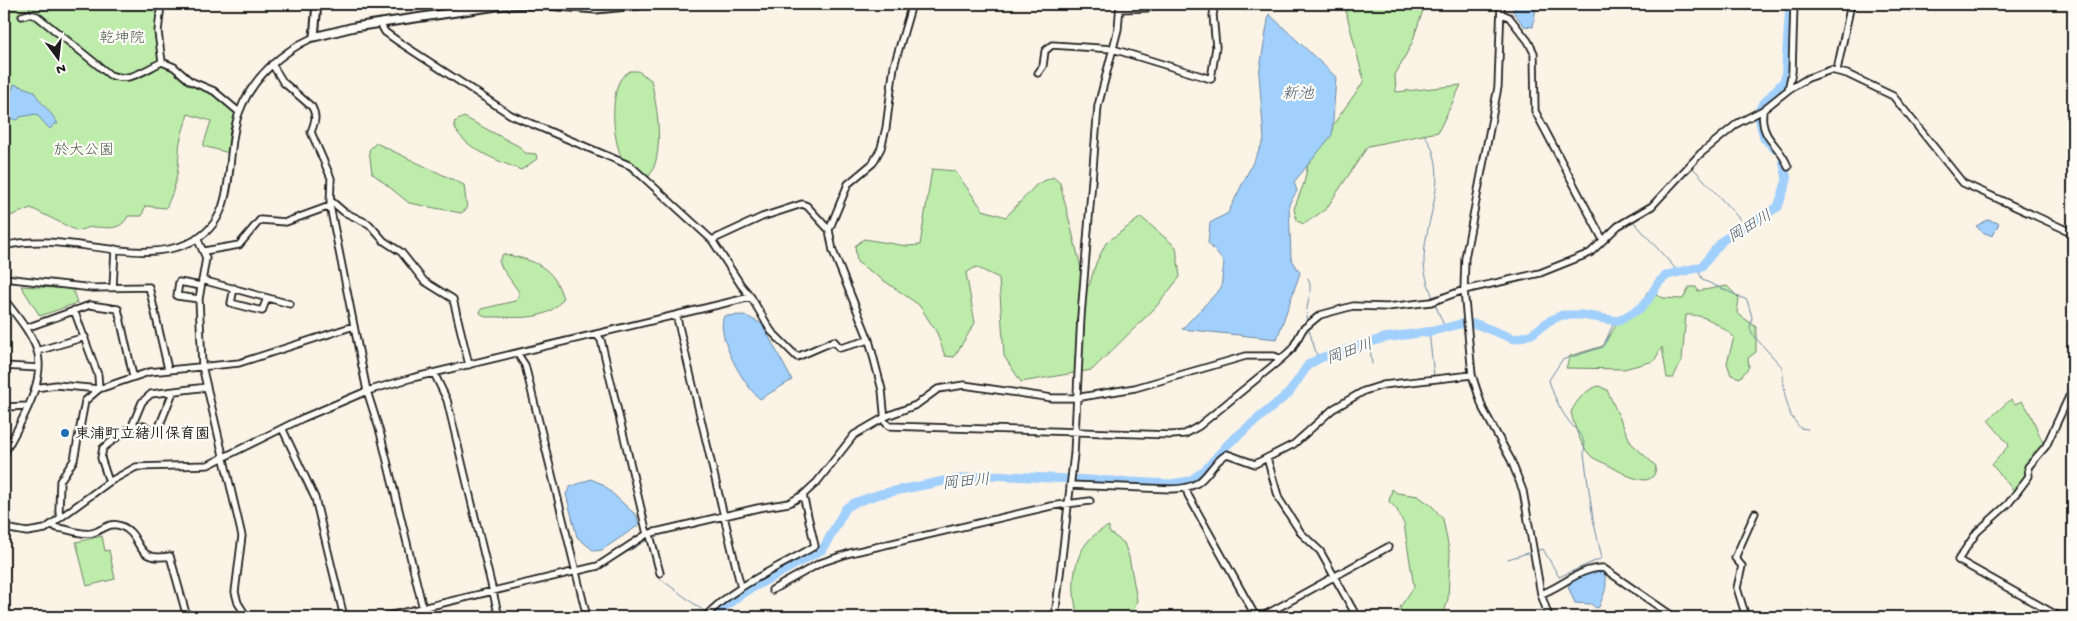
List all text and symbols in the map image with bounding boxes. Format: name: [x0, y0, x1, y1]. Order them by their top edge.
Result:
park label: 乾坤院: [99, 30, 145, 48]
north arrow: [32, 32, 82, 82]
text: N: [54, 59, 67, 78]
water label: 新池: [1282, 85, 1315, 105]
park label: 於大公園: [54, 142, 114, 160]
water label: 岡田川: [1725, 207, 1776, 249]
water label: 岡田川: [1324, 336, 1376, 370]
place label: 東浦町立緒川保育園: [75, 425, 210, 444]
marker: 東浦町立緒川保育園: [59, 427, 71, 439]
water label: 岡田川: [941, 471, 991, 495]

